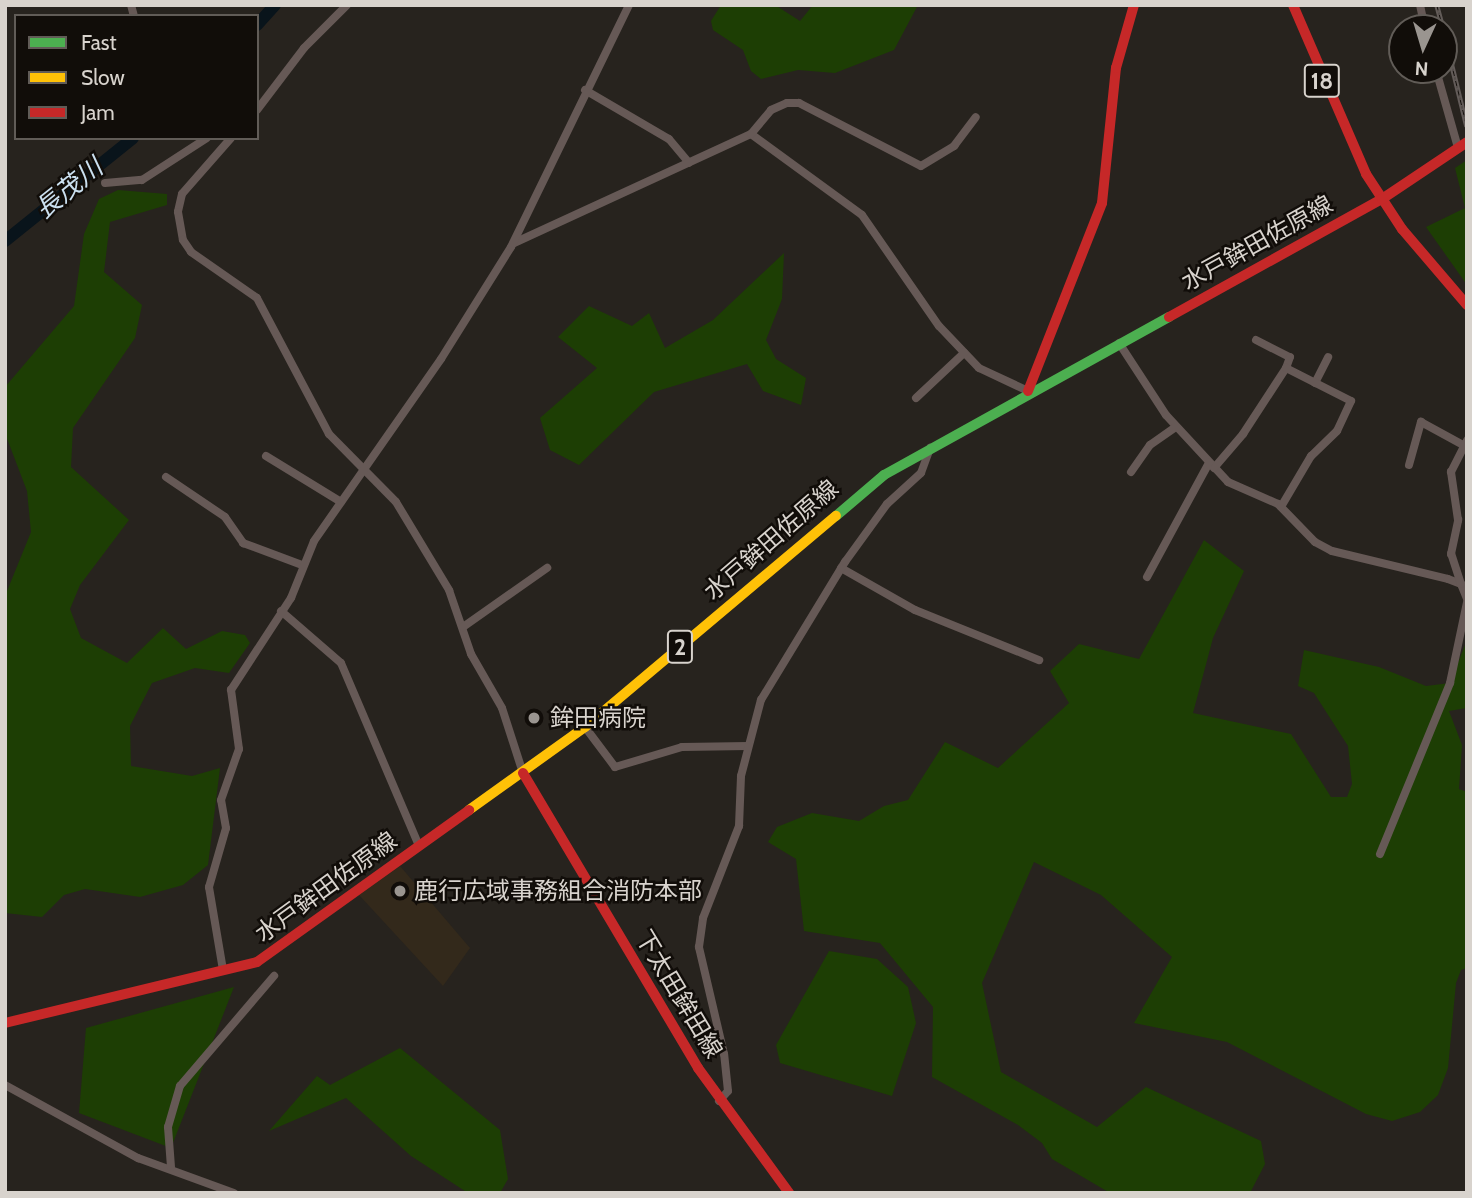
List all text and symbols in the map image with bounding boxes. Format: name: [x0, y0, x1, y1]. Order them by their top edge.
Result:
legend: [14, 14, 259, 140]
north arrow: [1388, 14, 1458, 84]
text: Fast: [81, 30, 117, 55]
text: N: [1414, 57, 1429, 80]
road number: 18: [1303, 61, 1341, 100]
text: Slow: [81, 65, 125, 90]
text: Jam: [81, 100, 115, 125]
water label: 長茂川: [29, 152, 109, 226]
street label: 水戸鉾田佐原線: [1177, 190, 1337, 296]
street label: 水戸鉾田佐原線: [698, 474, 844, 606]
road number: 2: [666, 628, 694, 666]
place label: 鉾田病院: [550, 704, 646, 732]
marker: 鉾田病院: [524, 708, 544, 728]
street label: 水戸鉾田佐原線: [250, 826, 402, 948]
place label: 鹿行広域事務組合消防本部: [414, 877, 702, 905]
marker: 鹿行広域事務組合消防本部: [392, 883, 408, 899]
street label: 下太田鉾田線: [630, 925, 728, 1063]

